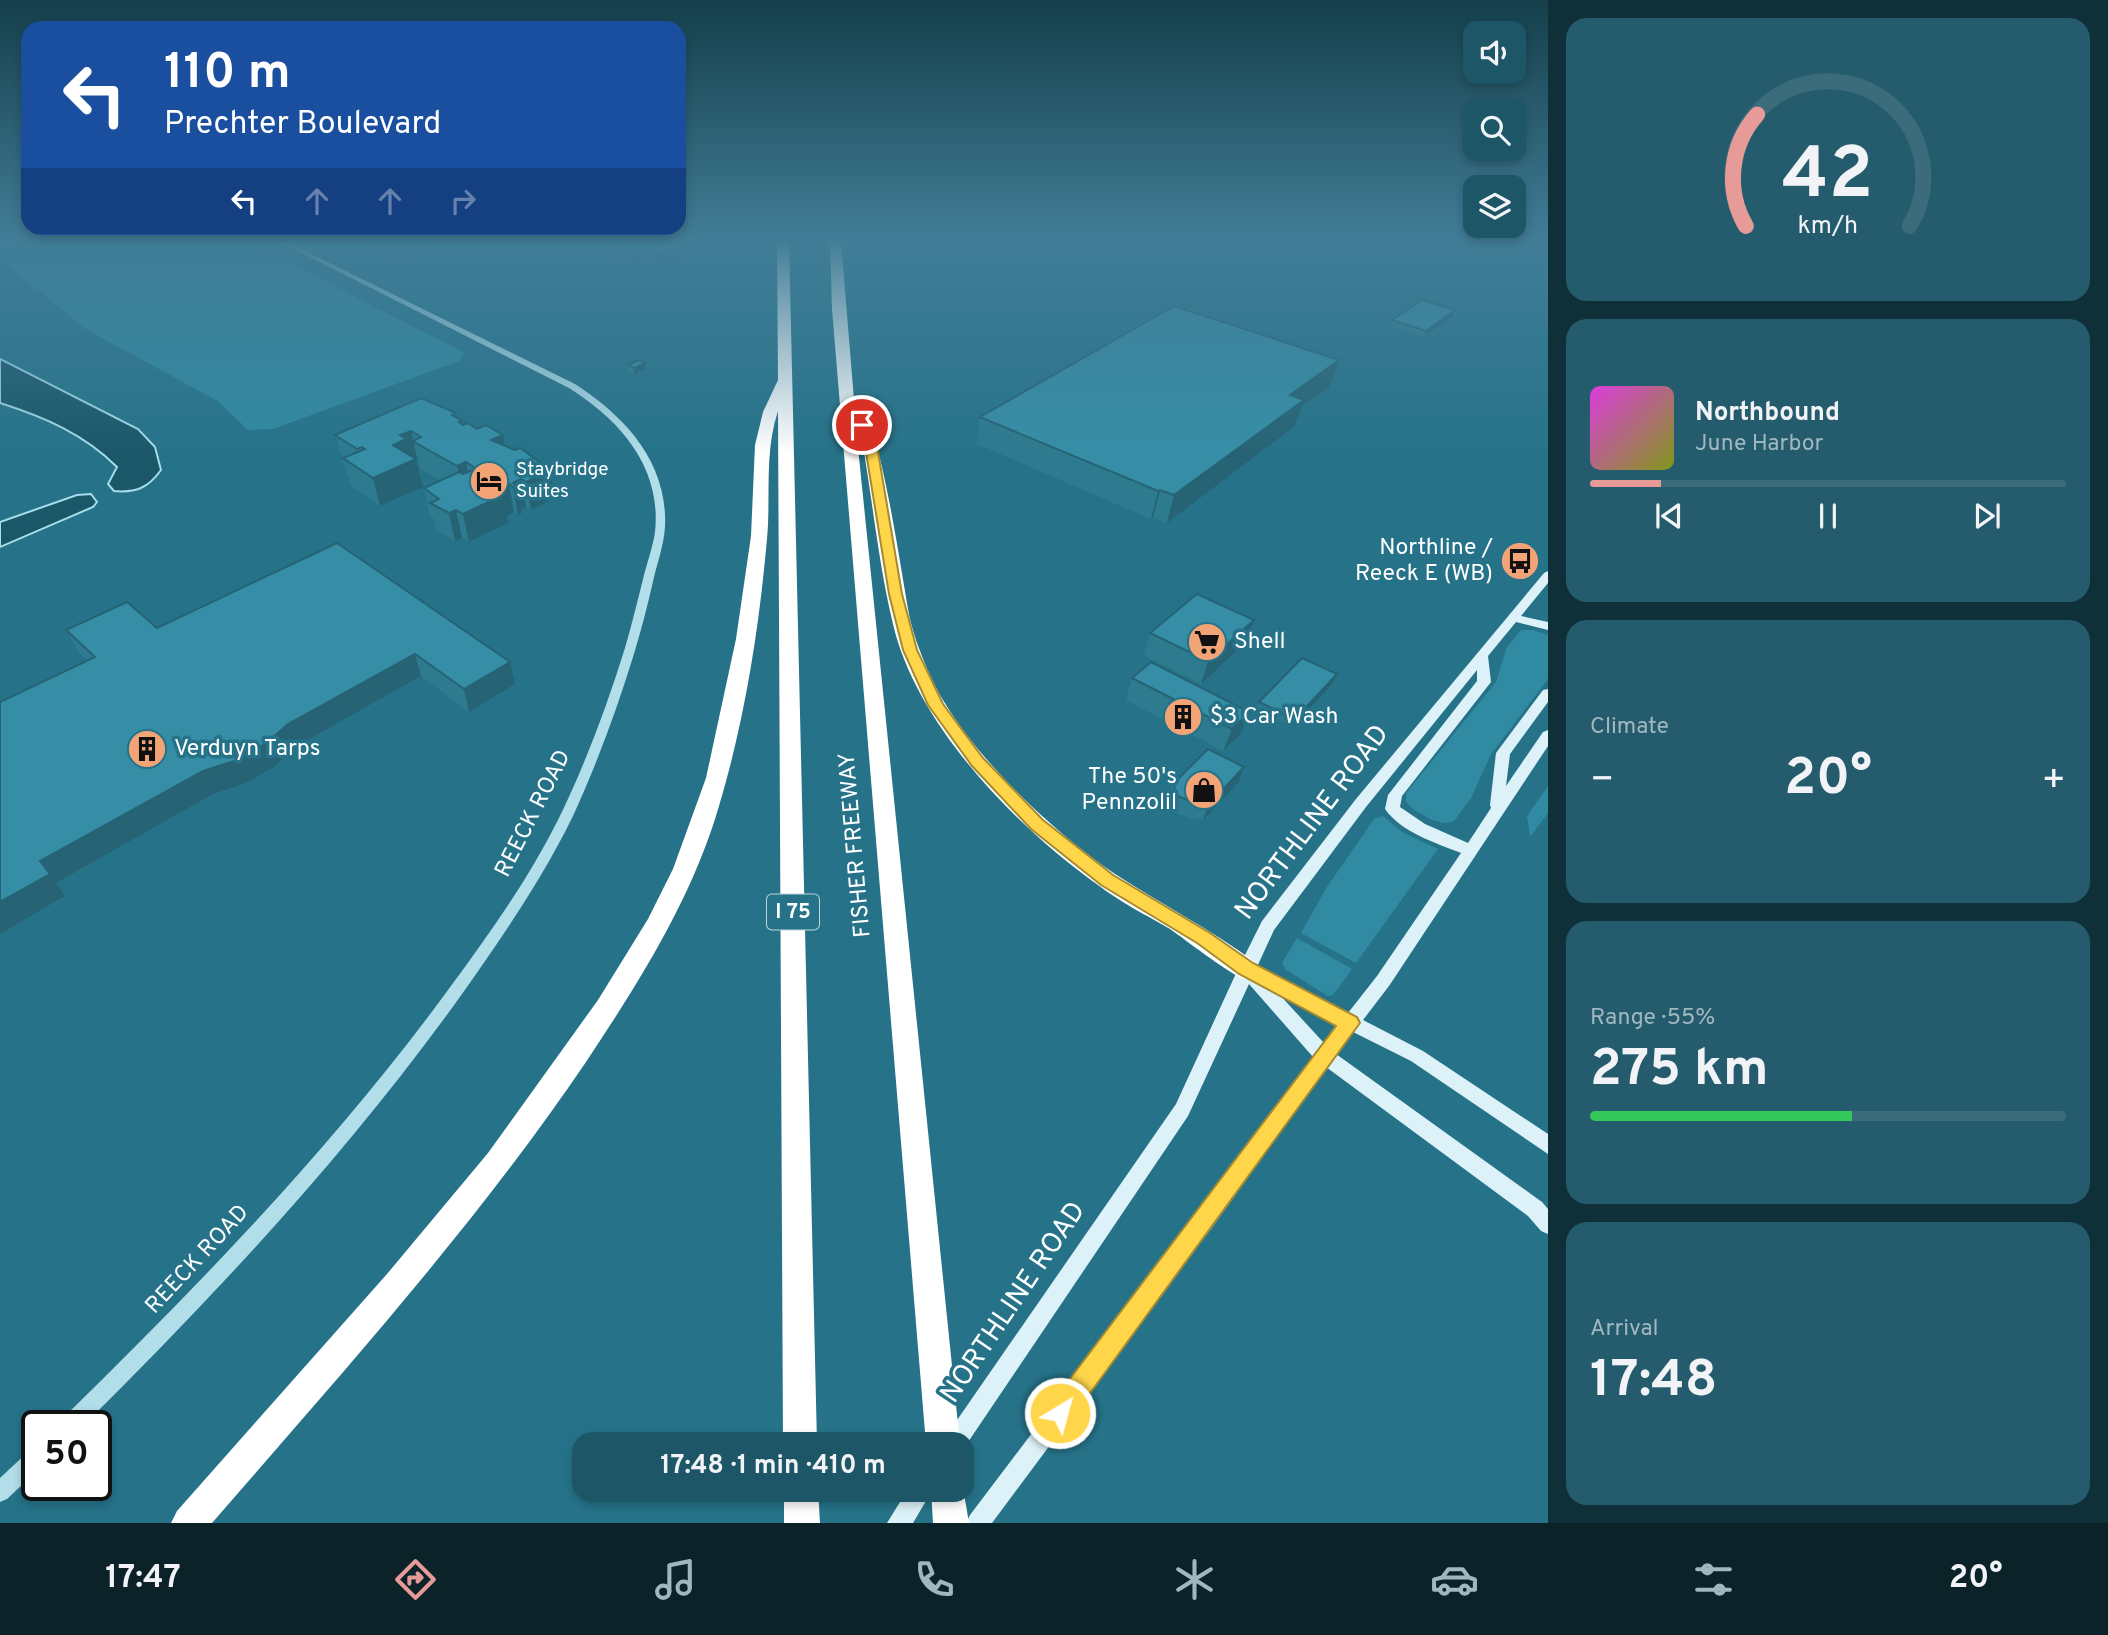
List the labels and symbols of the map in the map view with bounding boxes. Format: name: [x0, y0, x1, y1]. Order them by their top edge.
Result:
pin: [832, 395, 892, 455]
place label: Staybridge Suites: [516, 458, 608, 504]
hotel icon: Staybridge Suites: [468, 460, 510, 502]
place label: Northline / Reeck E (WB): [1355, 534, 1493, 589]
bus stop icon: Northline / Reeck E (WB): [1499, 540, 1541, 582]
supermarket icon: Shell: [1186, 621, 1228, 663]
place label: Shell: [1234, 628, 1286, 657]
building icon: $3 Car Wash: [1162, 696, 1204, 738]
place label: $3 Car Wash: [1210, 703, 1339, 732]
street label: NORTHLINE ROAD: [1228, 718, 1398, 928]
building icon: Verduyn Tarps: [126, 728, 168, 770]
place label: Verduyn Tarps: [174, 735, 320, 764]
street label: REECK ROAD: [489, 745, 579, 883]
street label: FISHER FREEWAY: [833, 751, 879, 939]
place label: The 50's Pennzolil: [1082, 763, 1177, 818]
shop icon: The 50's Pennzolil: [1183, 769, 1225, 811]
road number: I 75: [767, 894, 819, 930]
street label: NORTHLINE ROAD: [933, 1195, 1095, 1411]
street label: REECK ROAD: [140, 1199, 256, 1321]
position arrow: [1023, 1376, 1097, 1450]
speed limit sign: 50: [21, 1410, 112, 1501]

